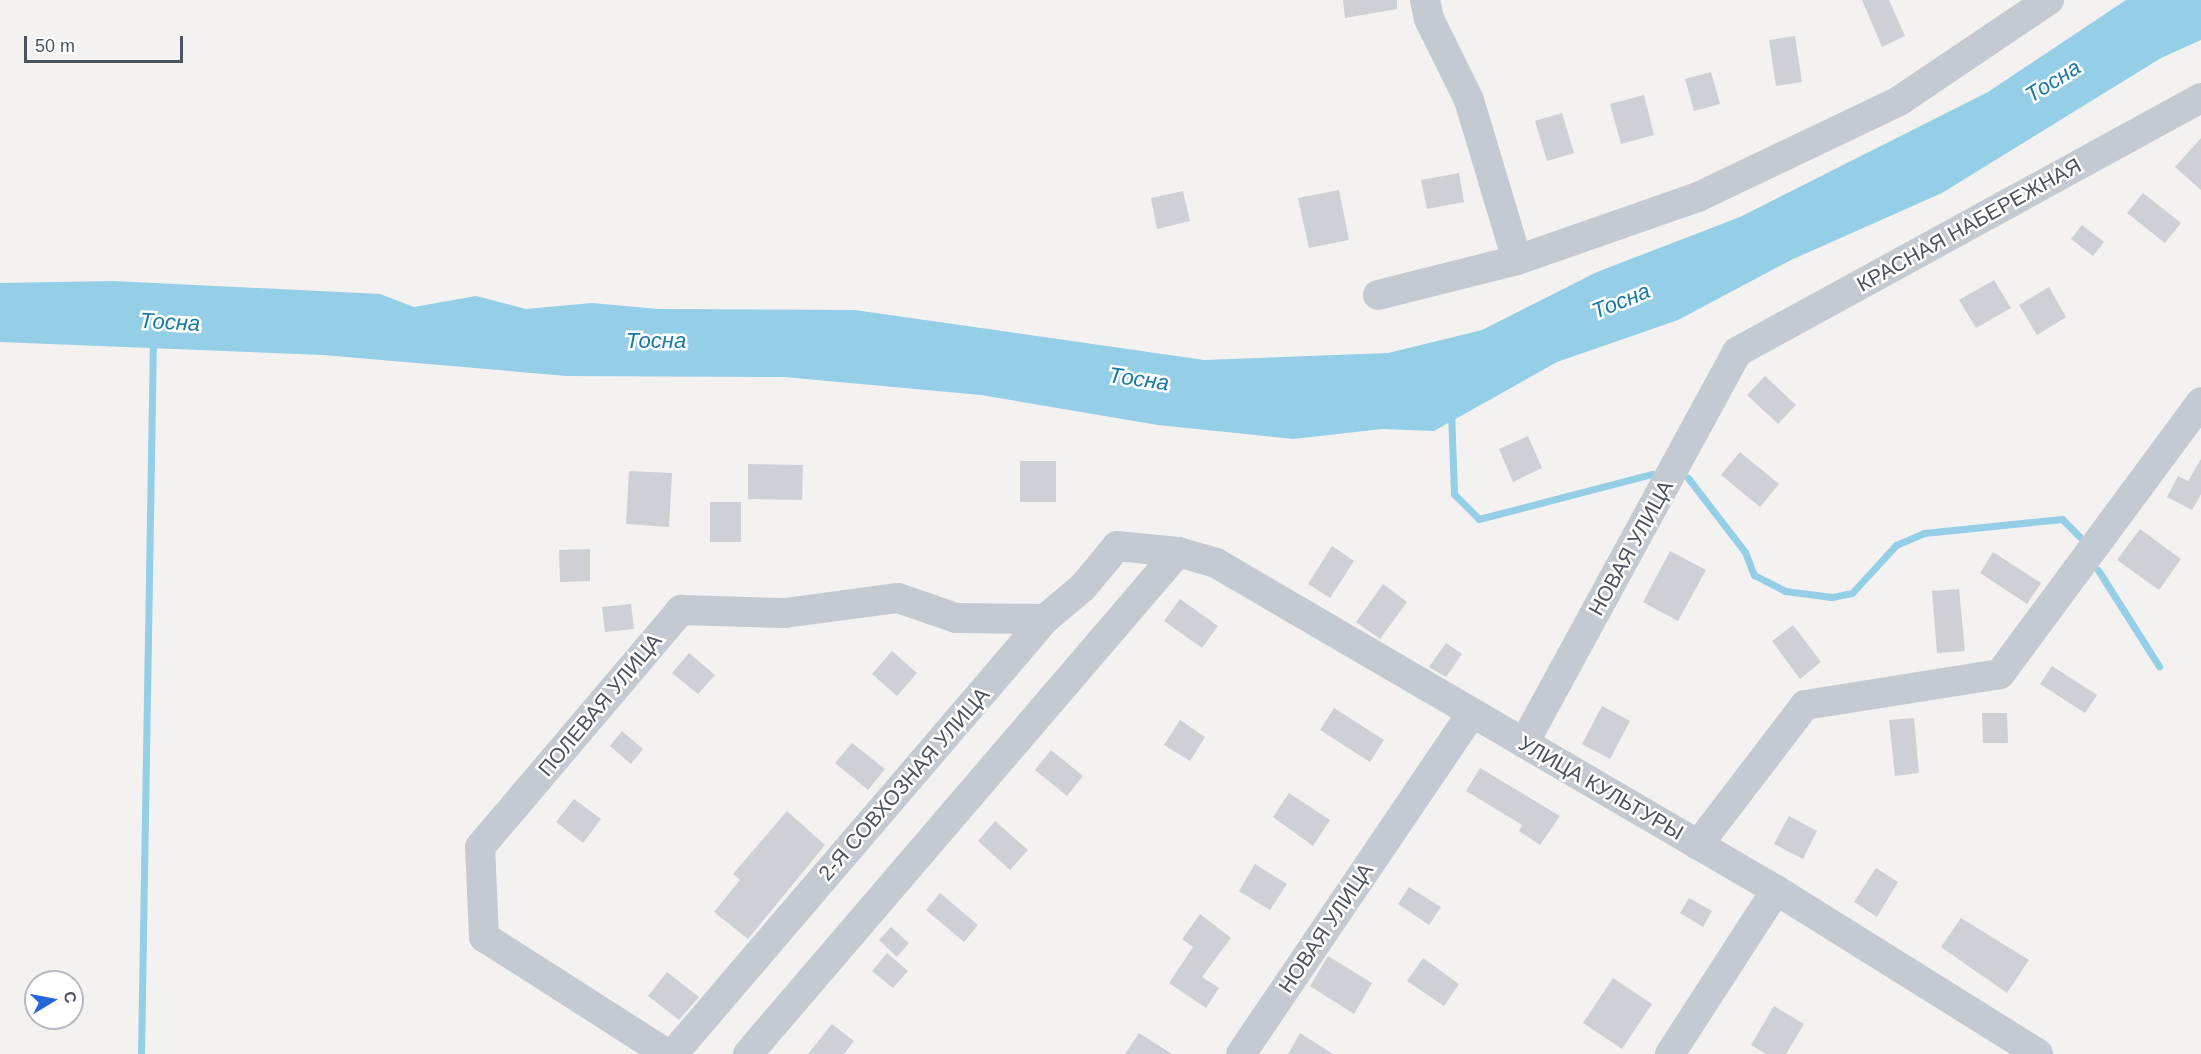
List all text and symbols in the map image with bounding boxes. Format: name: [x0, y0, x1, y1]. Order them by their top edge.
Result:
scale bar: [27, 24, 186, 62]
text: 50 m: [35, 36, 75, 56]
water label: Тосна: [2020, 54, 2086, 108]
street label: КРАСНАЯ НАБЕРЕЖНАЯ: [1853, 153, 2085, 297]
water label: Тосна: [1588, 277, 1654, 325]
water label: Тосна: [139, 307, 201, 337]
water label: Тосна: [626, 328, 686, 354]
water label: Тосна: [1107, 362, 1171, 396]
street label: НОВАЯ УЛИЦА: [1583, 476, 1679, 620]
street label: ПОЛЕВАЯ УЛИЦА: [533, 629, 667, 781]
street label: 2-Я СОВХОЗНАЯ УЛИЦА: [813, 682, 995, 886]
street label: УЛИЦА КУЛЬТУРЫ: [1514, 731, 1688, 845]
street label: НОВАЯ УЛИЦА: [1273, 858, 1379, 998]
north arrow: [24, 970, 84, 1030]
text: С: [61, 990, 80, 1004]

